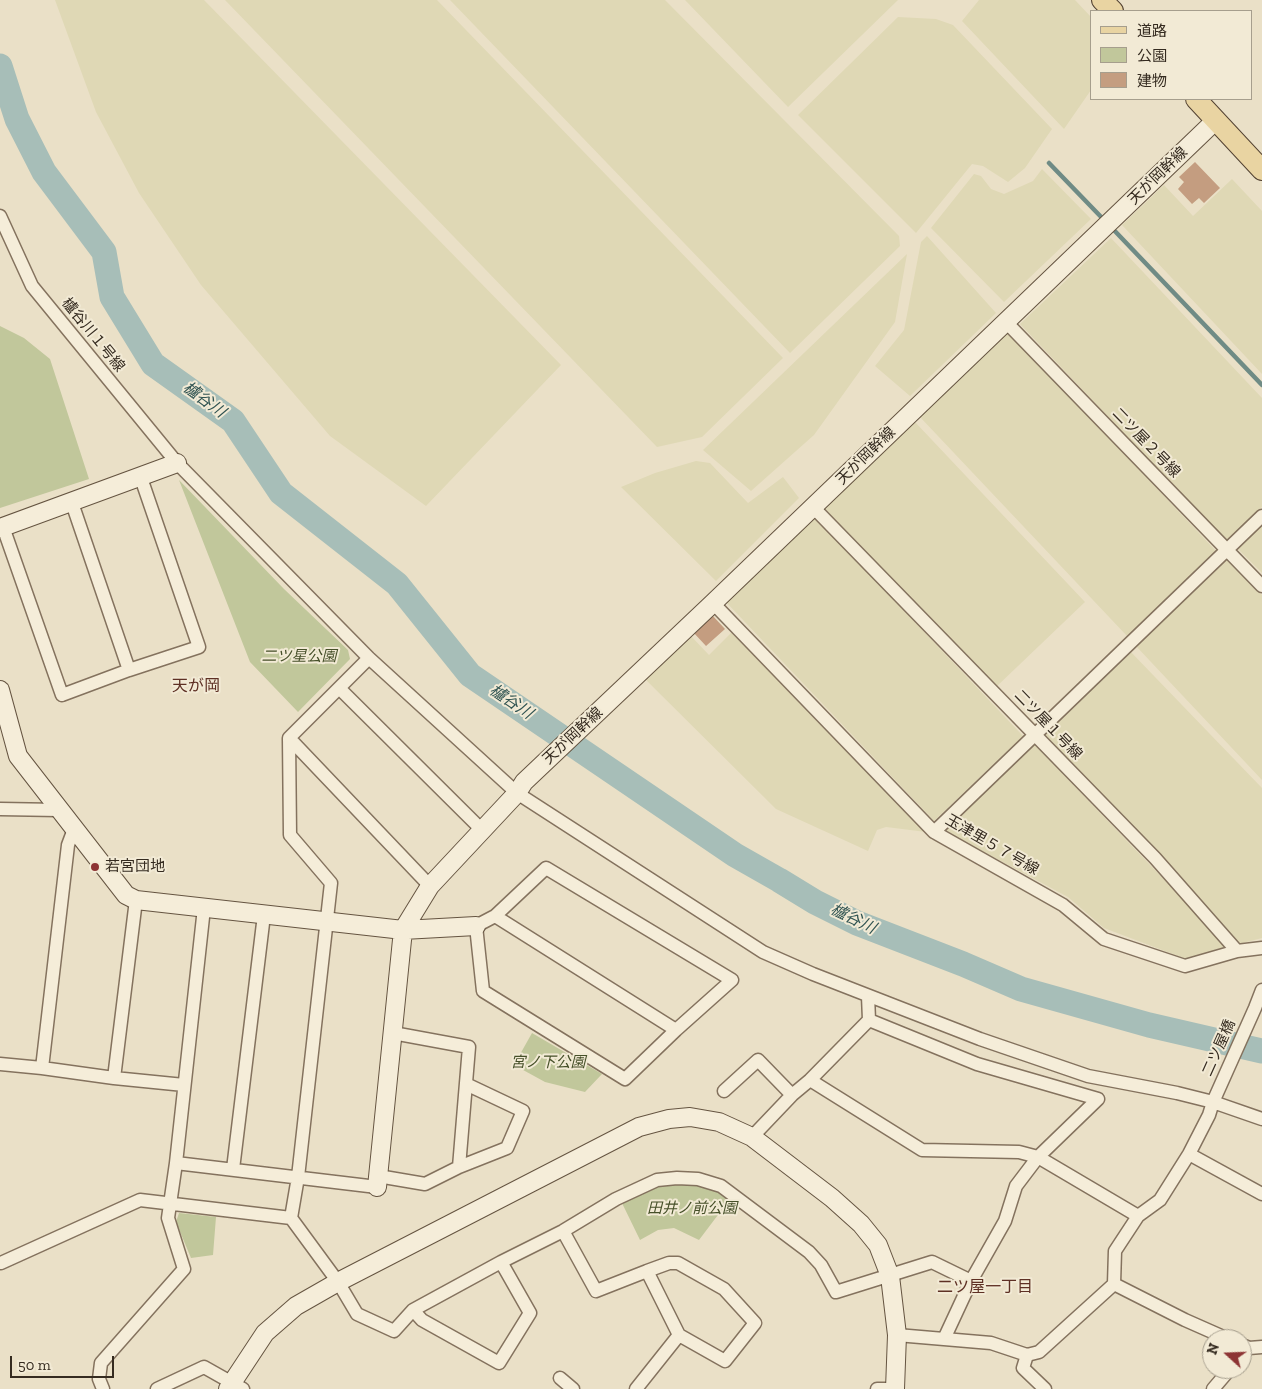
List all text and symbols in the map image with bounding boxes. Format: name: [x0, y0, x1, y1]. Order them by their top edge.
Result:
legend: [1090, 10, 1252, 100]
text: 道路: [1137, 22, 1167, 40]
text: 公園: [1137, 47, 1167, 65]
text: 建物: [1137, 72, 1167, 90]
street label: 天が岡幹線: [1125, 143, 1191, 209]
street label: 櫨谷川１号線: [58, 294, 128, 376]
water label: 櫨谷川: [179, 378, 229, 422]
street label: 二ツ屋２号線: [1108, 404, 1184, 482]
street label: 天が岡幹線: [833, 423, 899, 489]
park label: 二ツ星公園: [262, 648, 336, 666]
district label: 天が岡: [172, 676, 220, 696]
water label: 櫨谷川: [486, 681, 536, 723]
street label: 二ツ屋１号線: [1010, 686, 1086, 764]
street label: 天が岡幹線: [539, 704, 607, 768]
street label: 玉津里５７号線: [942, 811, 1042, 879]
place label: 若宮団地: [105, 858, 165, 876]
marker: 若宮団地: [89, 861, 101, 873]
water label: 櫨谷川: [827, 900, 879, 938]
street label: 二ツ屋橋: [1199, 1017, 1239, 1079]
park label: 宮ノ下公園: [511, 1054, 585, 1072]
park label: 田井ノ前公園: [647, 1200, 737, 1218]
district label: 二ツ屋一丁目: [937, 1277, 1033, 1297]
north arrow: [1202, 1329, 1252, 1379]
text: N: [1204, 1341, 1223, 1357]
scale bar: [12, 1346, 116, 1378]
text: 50 m: [18, 1356, 51, 1374]

